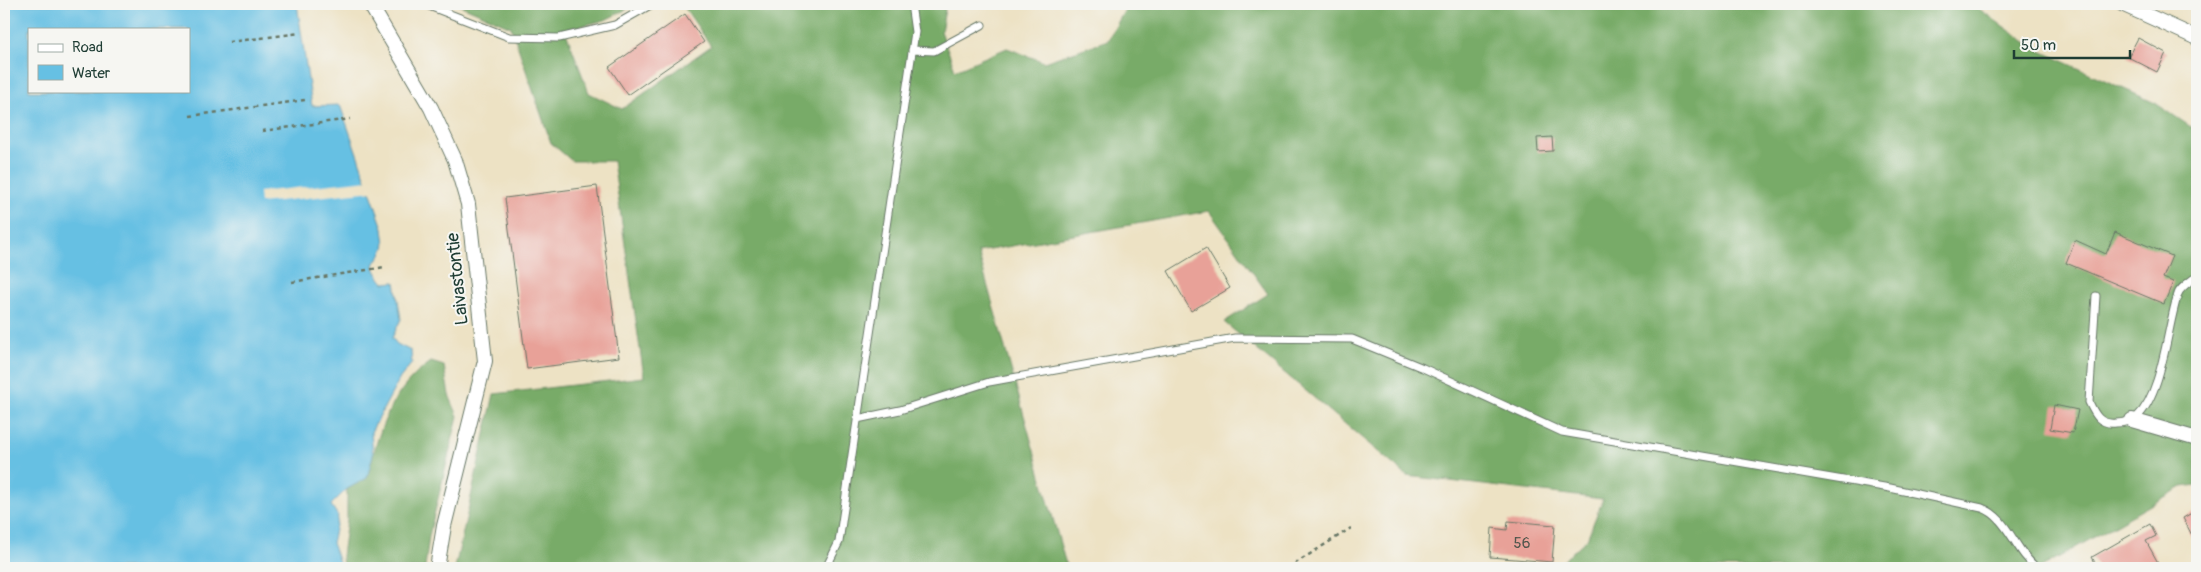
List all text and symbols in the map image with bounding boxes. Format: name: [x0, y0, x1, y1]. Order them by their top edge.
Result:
legend: [28, 28, 190, 92]
scale bar: [2014, 28, 2130, 60]
text: 50 m: [2021, 36, 2056, 55]
text: Road: [72, 38, 103, 57]
text: Water: [72, 64, 111, 83]
street label: Laivastontie: [441, 231, 474, 326]
house number: 56: [1514, 534, 1530, 553]

